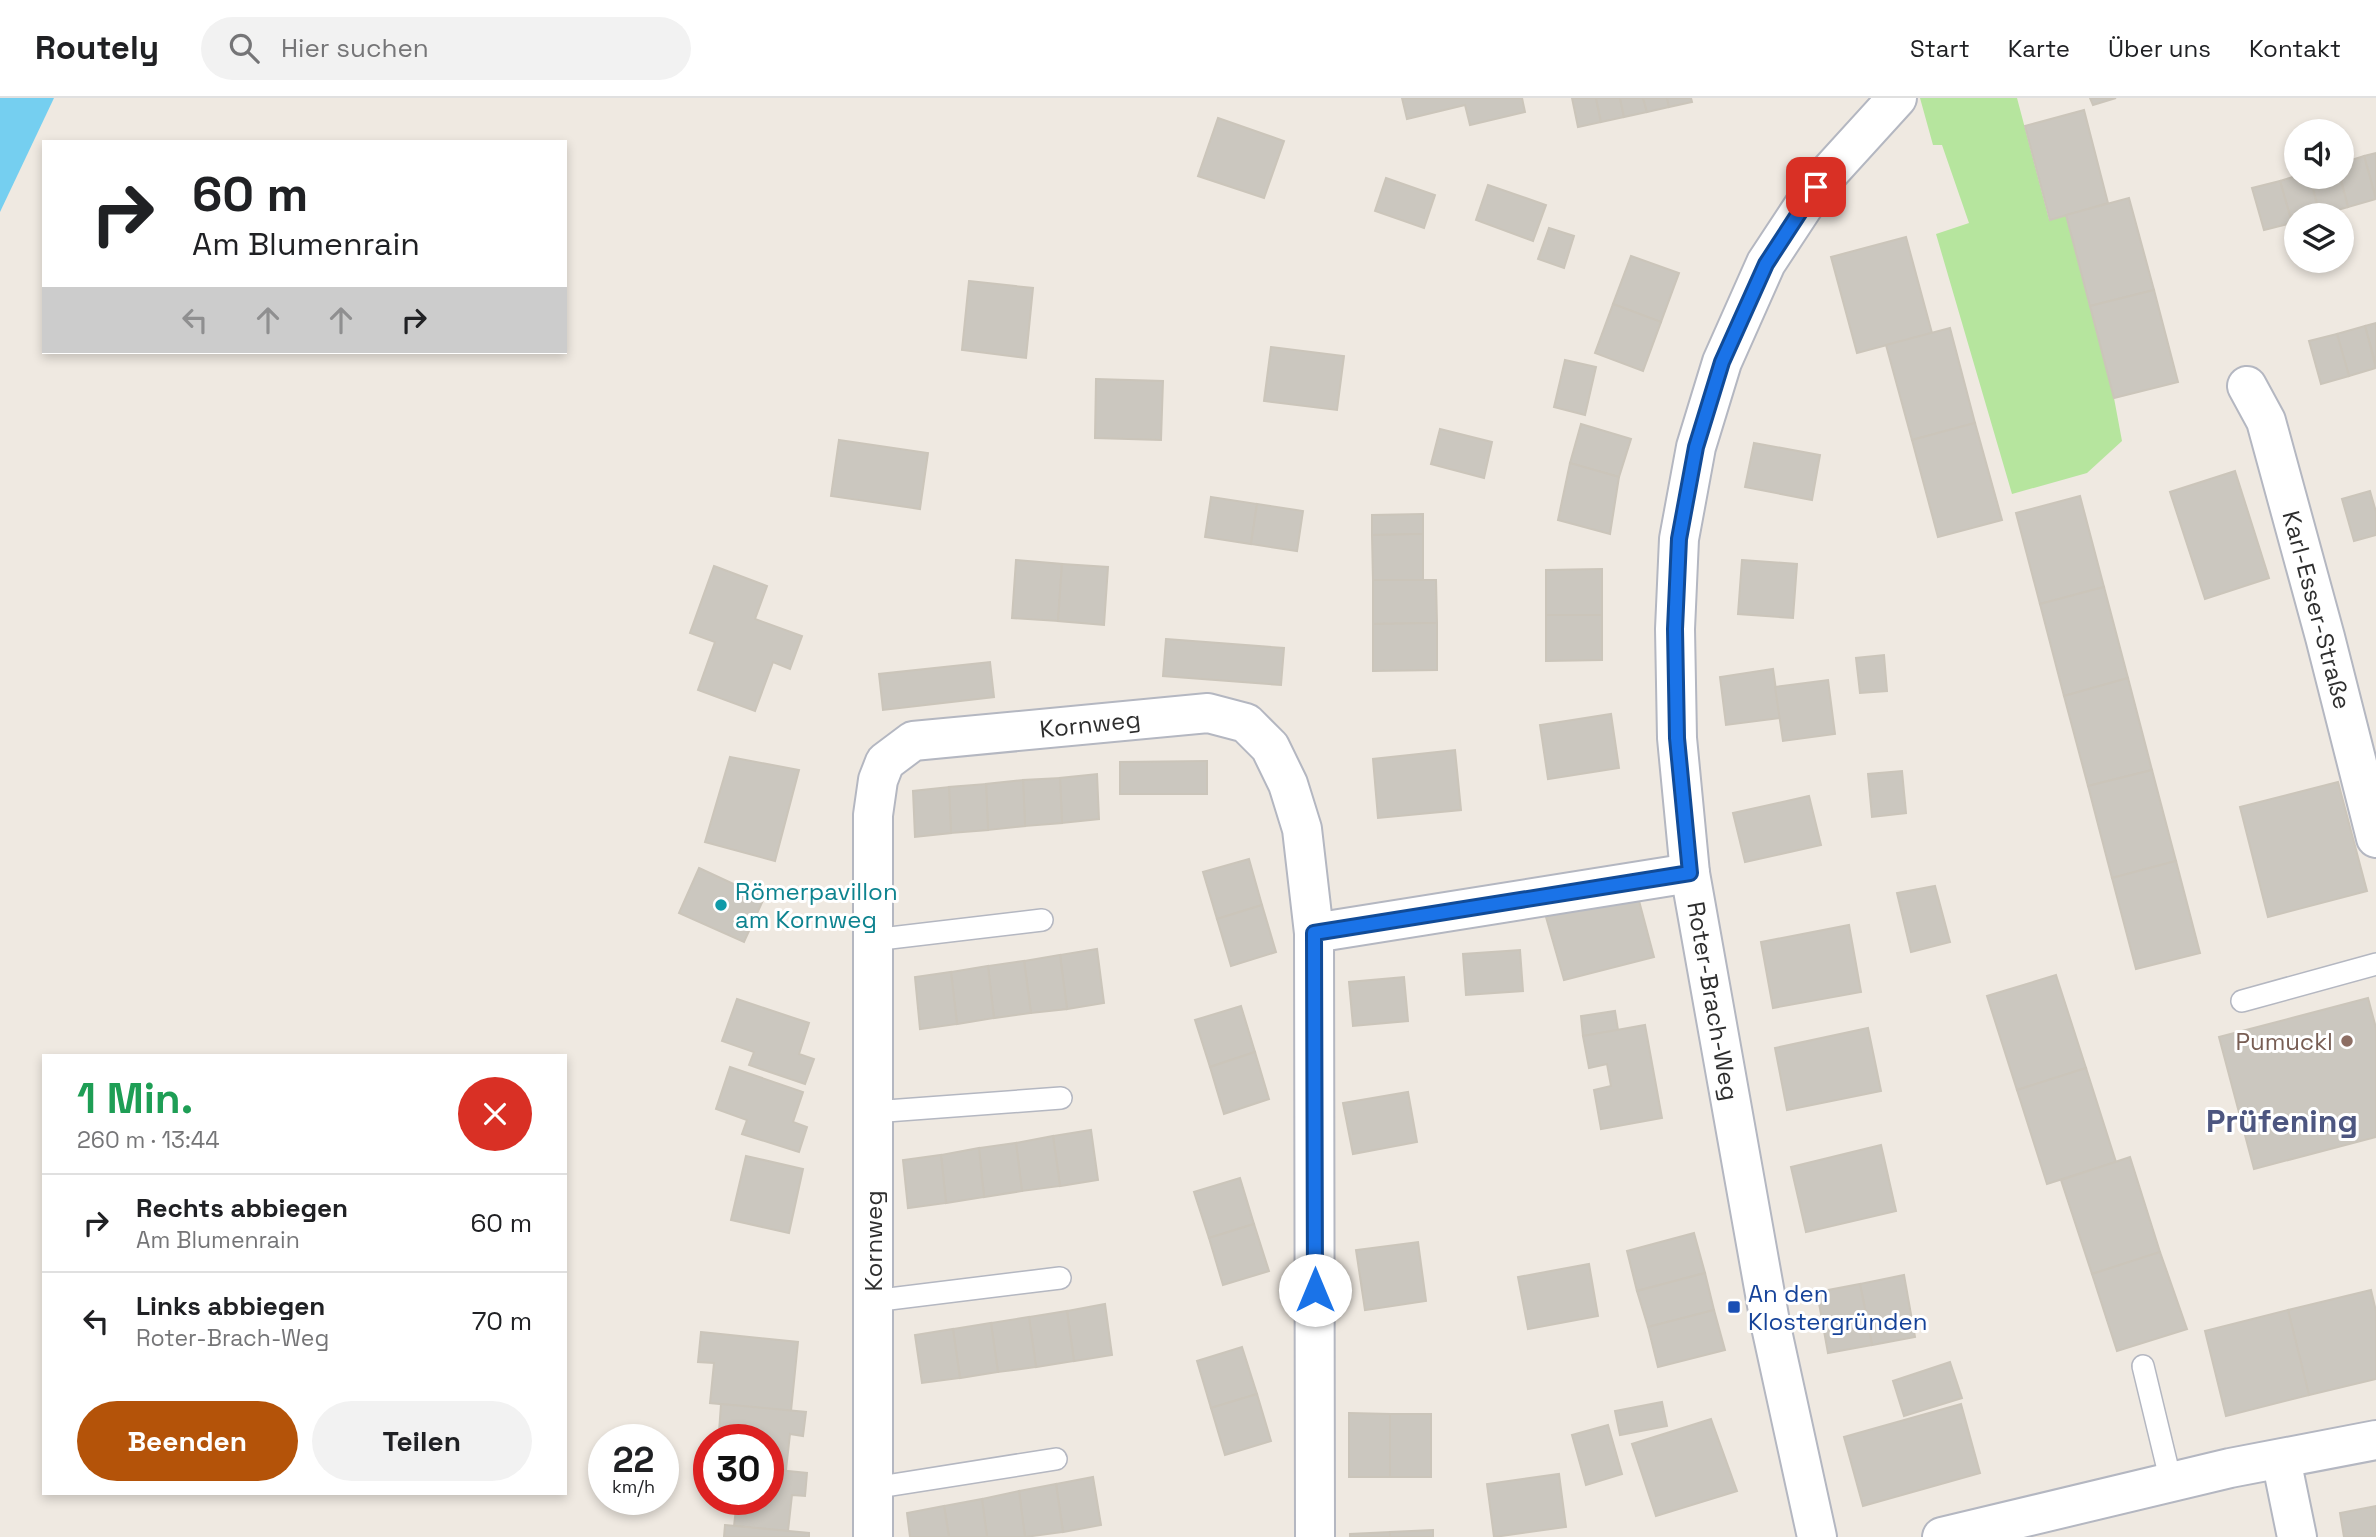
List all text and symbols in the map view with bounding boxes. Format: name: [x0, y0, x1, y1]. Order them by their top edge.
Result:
search box: [201, 17, 691, 80]
text: Routely: [35, 27, 159, 69]
icon: search: [225, 29, 263, 67]
text: Hier suchen: [281, 31, 429, 65]
text: Start: [1910, 33, 1970, 64]
text: Karte: [2008, 33, 2070, 64]
text: Über uns: [2108, 33, 2211, 64]
text: Kontakt: [2249, 33, 2341, 64]
map controls: [2284, 119, 2354, 273]
button: sound: [2284, 119, 2354, 189]
pin: [1786, 157, 1846, 217]
text: 60 m: [192, 163, 308, 225]
icon: right: [77, 168, 168, 259]
icon: arrive: [1797, 168, 1835, 206]
button: layers: [2284, 203, 2354, 273]
text: Am Blumenrain: [192, 224, 420, 264]
icon: left: [176, 301, 214, 339]
icon: ahead: [249, 301, 287, 339]
icon: ahead: [322, 301, 360, 339]
icon: right: [395, 301, 433, 339]
street label: Karl-Esser-Straße: [2276, 507, 2358, 713]
street label: Kornweg: [1038, 703, 1142, 745]
place label: Römerpavillon am Kornweg: [735, 876, 898, 935]
marker: Römerpavillon am Kornweg: [713, 897, 729, 913]
street label: Roter-Brach-Weg: [1680, 899, 1746, 1103]
place label: Pumuckl: [2236, 1026, 2333, 1057]
marker: Pumuckl: [2339, 1033, 2355, 1049]
text: 1 Min.: [77, 1072, 193, 1125]
button: close: [458, 1077, 532, 1151]
district label: Prüfening: [2206, 1101, 2358, 1141]
text: 260 m · 13:44: [77, 1125, 220, 1155]
street label: Kornweg: [858, 1190, 889, 1292]
text: Rechts abbiegen: [136, 1191, 348, 1225]
icon: right: [77, 1204, 115, 1242]
text: 60 m: [470, 1206, 532, 1240]
text: Am Blumenrain: [136, 1225, 300, 1255]
position arrow: [1278, 1253, 1352, 1327]
place label: An den Klostergründen: [1748, 1278, 1927, 1337]
text: Links abbiegen: [136, 1289, 325, 1323]
marker: An den Klostergründen: [1726, 1299, 1742, 1315]
icon: left: [77, 1302, 115, 1340]
text: 70 m: [472, 1304, 532, 1338]
text: Roter-Brach-Weg: [136, 1323, 329, 1353]
button: Beenden: [77, 1401, 298, 1481]
button: Teilen: [312, 1401, 532, 1481]
speed limit sign: 30: [693, 1424, 784, 1515]
text: 22: [613, 1438, 654, 1482]
text: km/h: [612, 1475, 655, 1498]

